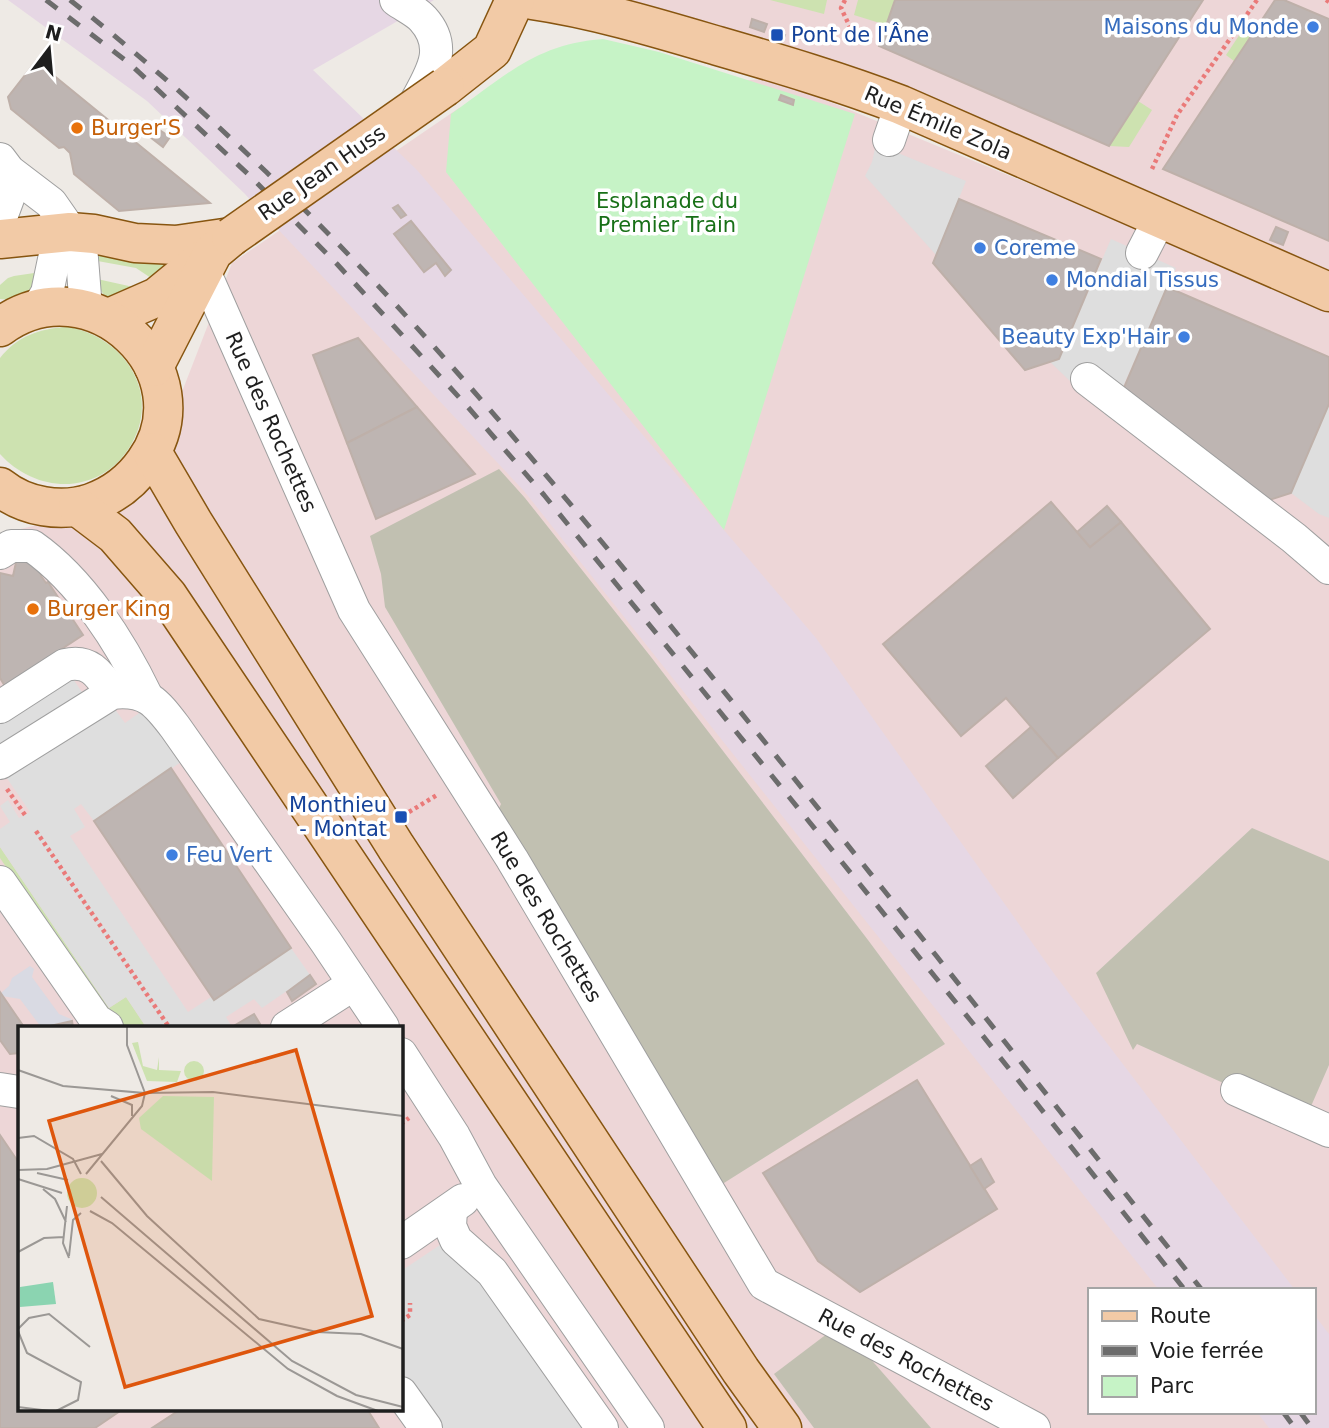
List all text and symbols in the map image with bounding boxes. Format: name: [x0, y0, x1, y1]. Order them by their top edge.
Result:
north arrow: [14, 14, 84, 84]
place label: Maisons du Monde: [1104, 15, 1299, 39]
marker: Maisons du Monde: [1305, 19, 1321, 35]
text: N: [43, 20, 64, 45]
place label: Pont de l'Âne: [791, 22, 929, 47]
marker: Pont de l'Âne: [769, 27, 785, 43]
street label: Rue Émile Zola: [861, 80, 1016, 165]
place label: Burger'S: [91, 116, 181, 140]
marker: Burger'S: [69, 120, 85, 136]
street label: Rue Jean Huss: [254, 120, 390, 226]
park label: Esplanade du Premier Train: [596, 189, 738, 237]
place label: Coreme: [994, 236, 1076, 260]
marker: Coreme: [972, 240, 988, 256]
place label: Mondial Tissus: [1066, 268, 1219, 292]
marker: Mondial Tissus: [1044, 272, 1060, 288]
place label: Beauty Exp'Hair: [1001, 325, 1170, 349]
street label: Rue des Rochettes: [220, 328, 322, 516]
marker: Beauty Exp'Hair: [1176, 329, 1192, 345]
place label: Burger King: [47, 597, 171, 621]
marker: Burger King: [25, 601, 41, 617]
place label: Monthieu - Montat: [289, 793, 387, 841]
marker: Monthieu - Montat: [393, 809, 409, 825]
street label: Rue des Rochettes: [485, 827, 607, 1007]
place label: Feu Vert: [186, 843, 272, 867]
marker: Feu Vert: [164, 847, 180, 863]
inset map: [18, 1026, 402, 1410]
legend: [1088, 1288, 1315, 1414]
street label: Rue des Rochettes: [814, 1304, 998, 1416]
text: Route: [1150, 1304, 1211, 1328]
text: Voie ferrée: [1150, 1339, 1264, 1363]
text: Parc: [1150, 1374, 1194, 1398]

